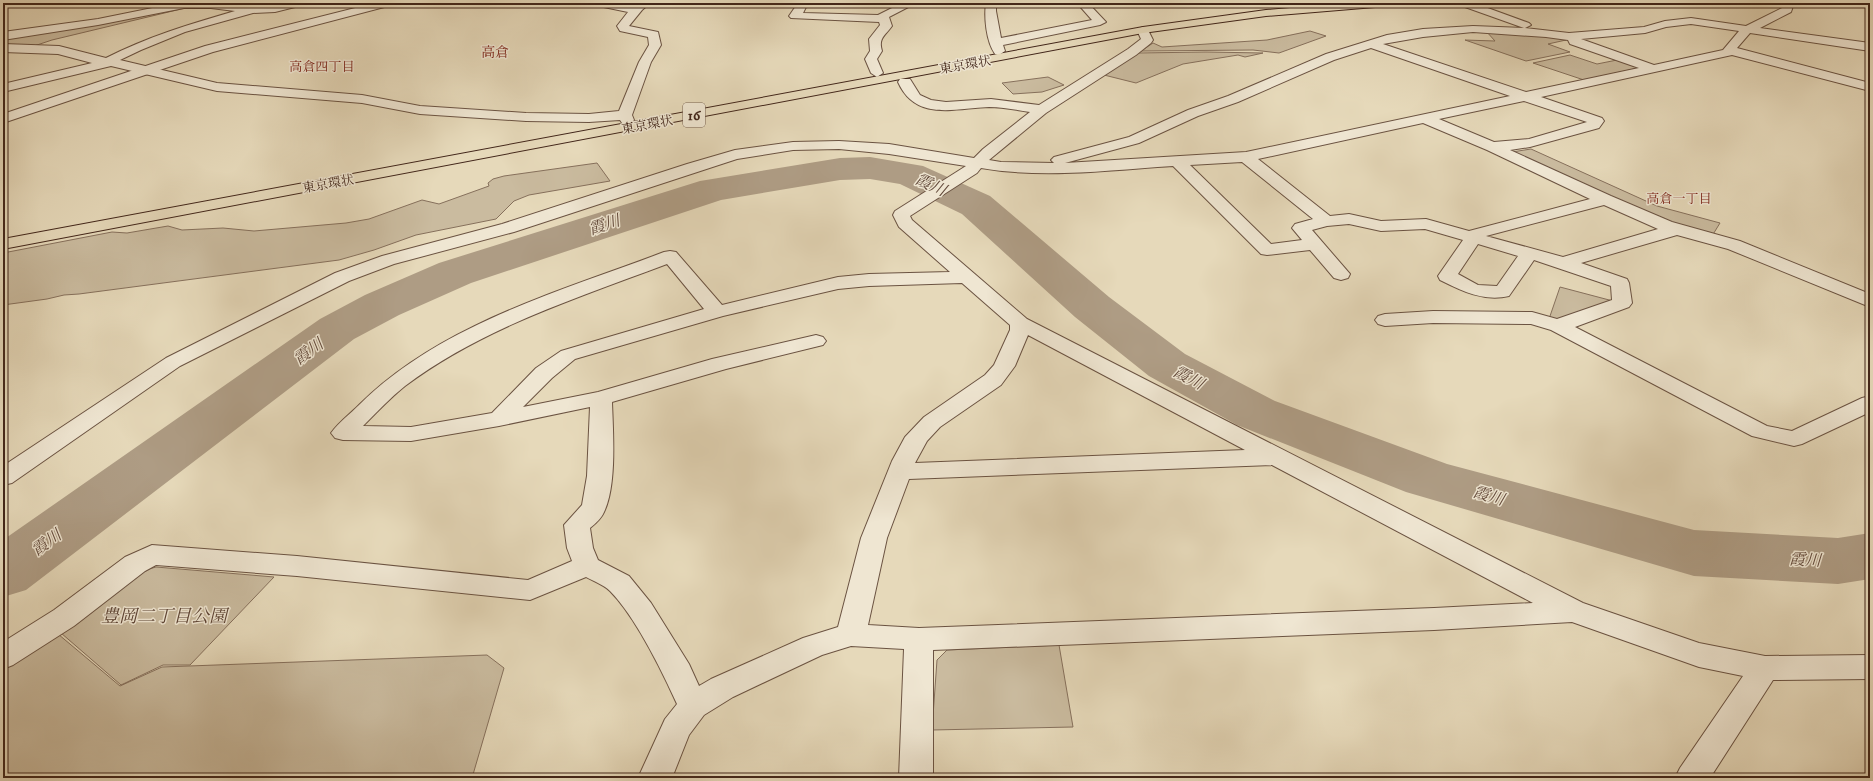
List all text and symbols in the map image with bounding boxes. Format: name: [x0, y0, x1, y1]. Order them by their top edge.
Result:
district label: 高倉: [481, 44, 509, 62]
street label: 東京環状: [938, 53, 992, 77]
district label: 高倉四丁目: [289, 59, 355, 75]
road number: 16: [683, 103, 705, 127]
street label: 東京環状: [620, 112, 674, 138]
water label: 霞川: [912, 169, 951, 202]
street label: 東京環状: [301, 172, 355, 196]
district label: 高倉一丁目: [1646, 191, 1712, 207]
water label: 霞川: [586, 210, 625, 239]
water label: 霞川: [290, 333, 329, 369]
water label: 霞川: [1170, 362, 1209, 395]
water label: 霞川: [1471, 482, 1509, 511]
water label: 霞川: [28, 524, 67, 560]
water label: 霞川: [1788, 549, 1823, 571]
park label: 豊岡二丁目公園: [101, 606, 230, 628]

